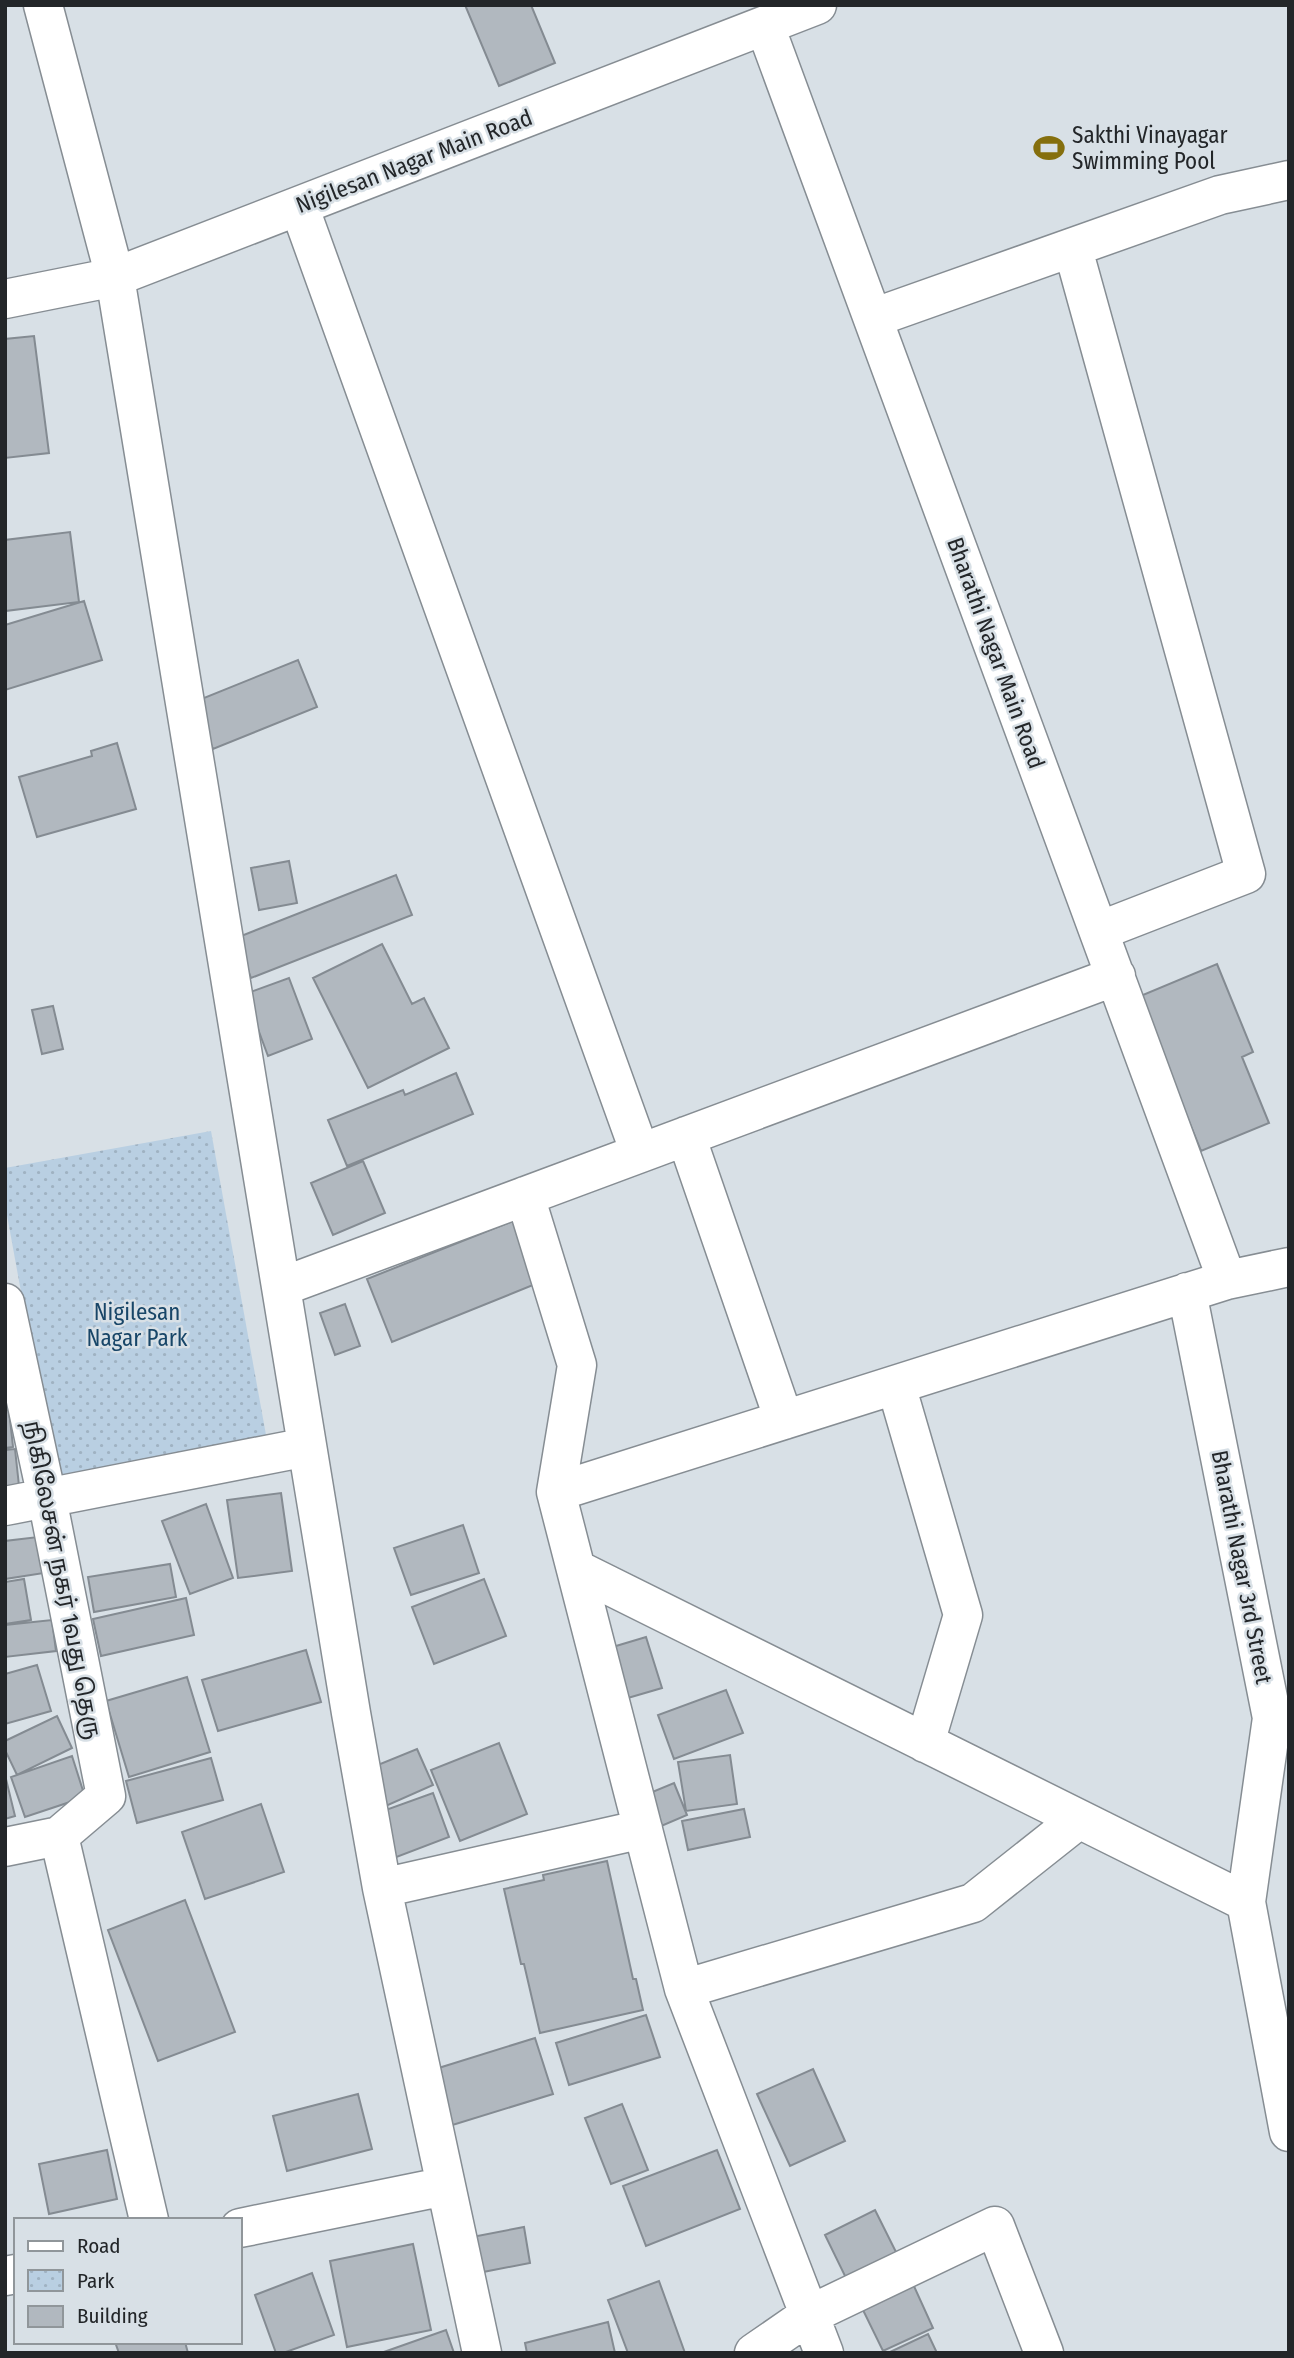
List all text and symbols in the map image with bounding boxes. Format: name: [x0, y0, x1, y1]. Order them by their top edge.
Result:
street label: Nigilesan Nagar Main Road: [292, 103, 536, 219]
place label: Sakthi Vinayagar Swimming Pool: [1072, 121, 1227, 175]
sports icon: Sakthi Vinayagar Swimming Pool: [1032, 131, 1066, 165]
street label: Bharathi Nagar Main Road: [941, 534, 1051, 772]
park label: Nigilesan Nagar Park: [87, 1298, 188, 1352]
street label: நிகிலேசன் நகர் 1வது தெரு: [16, 1418, 108, 1742]
street label: Bharathi Nagar 3rd Street: [1206, 1448, 1278, 1687]
legend: [14, 2218, 242, 2344]
text: Road: [77, 2233, 121, 2259]
text: Park: [77, 2268, 115, 2294]
text: Building: [77, 2303, 148, 2329]

